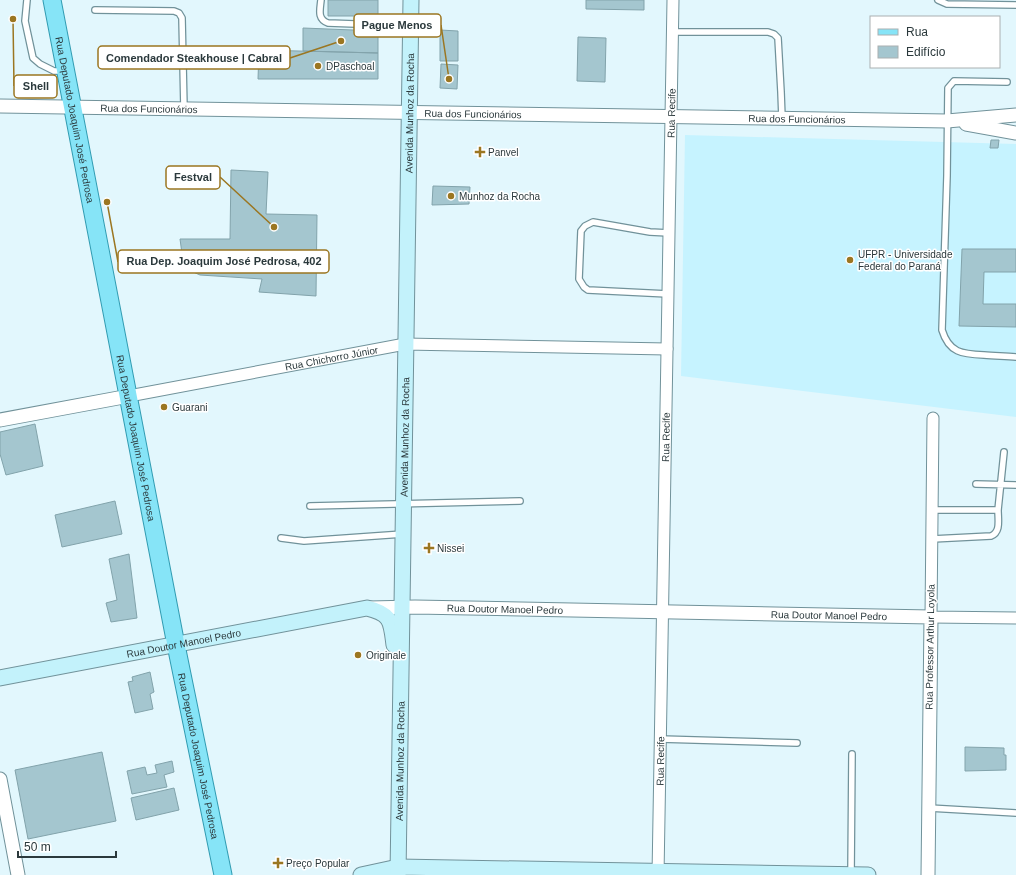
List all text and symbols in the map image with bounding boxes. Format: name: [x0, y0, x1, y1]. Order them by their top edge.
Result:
callout: Pague Menos: [354, 14, 441, 37]
legend: [870, 16, 1000, 68]
text: Pague Menos: [362, 19, 432, 31]
text: Rua: [906, 25, 928, 39]
street label: Rua Deputado Joaquim José Pedrosa: [54, 36, 96, 204]
text: Edifício: [906, 45, 946, 59]
callout: Comendador Steakhouse | Cabral: [98, 46, 290, 69]
text: Comendador Steakhouse | Cabral: [106, 52, 282, 64]
street label: Avenida Munhoz da Rocha: [403, 53, 416, 173]
marker: DPaschoal: [313, 61, 323, 71]
place label: DPaschoal: [326, 61, 374, 72]
callout: Shell: [14, 75, 57, 98]
text: Shell: [23, 80, 49, 92]
street label: Rua Recife: [665, 88, 677, 138]
street label: Rua dos Funcionários: [100, 102, 198, 115]
street label: Rua dos Funcionários: [424, 107, 522, 120]
street label: Rua dos Funcionários: [748, 112, 846, 125]
marker: Panvel: [475, 147, 485, 157]
place label: Panvel: [488, 147, 519, 158]
callout: Festval: [166, 166, 220, 189]
text: Festval: [174, 171, 212, 183]
marker: Munhoz da Rocha: [446, 191, 456, 201]
place label: Munhoz da Rocha: [459, 191, 541, 202]
place label: UFPR - Universidade Federal do Paraná: [858, 249, 953, 272]
callout: Rua Dep. Joaquim José Pedrosa, 402: [118, 250, 329, 273]
text: Rua Dep. Joaquim José Pedrosa, 402: [126, 255, 322, 267]
marker: UFPR - Universidade Federal do Paraná: [845, 255, 855, 265]
street label: Rua Chichorro Júnior: [284, 344, 380, 372]
street label: Rua Deputado Joaquim José Pedrosa: [115, 354, 158, 522]
street label: Avenida Munhoz da Rocha: [398, 377, 411, 497]
marker: Guarani: [159, 402, 169, 412]
place label: Guarani: [172, 402, 208, 413]
street label: Rua Recife: [660, 412, 671, 462]
marker: Nissei: [424, 543, 434, 553]
place label: Nissei: [437, 543, 464, 554]
street label: Rua Professor Arthur Loyola: [923, 584, 937, 710]
street label: Rua Doutor Manoel Pedro: [447, 602, 564, 615]
street label: Rua Doutor Manoel Pedro: [771, 608, 888, 622]
street label: Rua Doutor Manoel Pedro: [126, 627, 242, 659]
marker: Originale: [353, 650, 363, 660]
place label: Originale: [366, 650, 406, 661]
street label: Rua Deputado Joaquim José Pedrosa: [176, 672, 221, 840]
street label: Avenida Munhoz da Rocha: [393, 701, 406, 821]
street label: Rua Recife: [654, 736, 666, 786]
scale bar: [18, 833, 116, 859]
text: 50 m: [24, 840, 51, 854]
marker: Preço Popular: [273, 858, 283, 868]
place label: Preço Popular: [286, 858, 350, 869]

